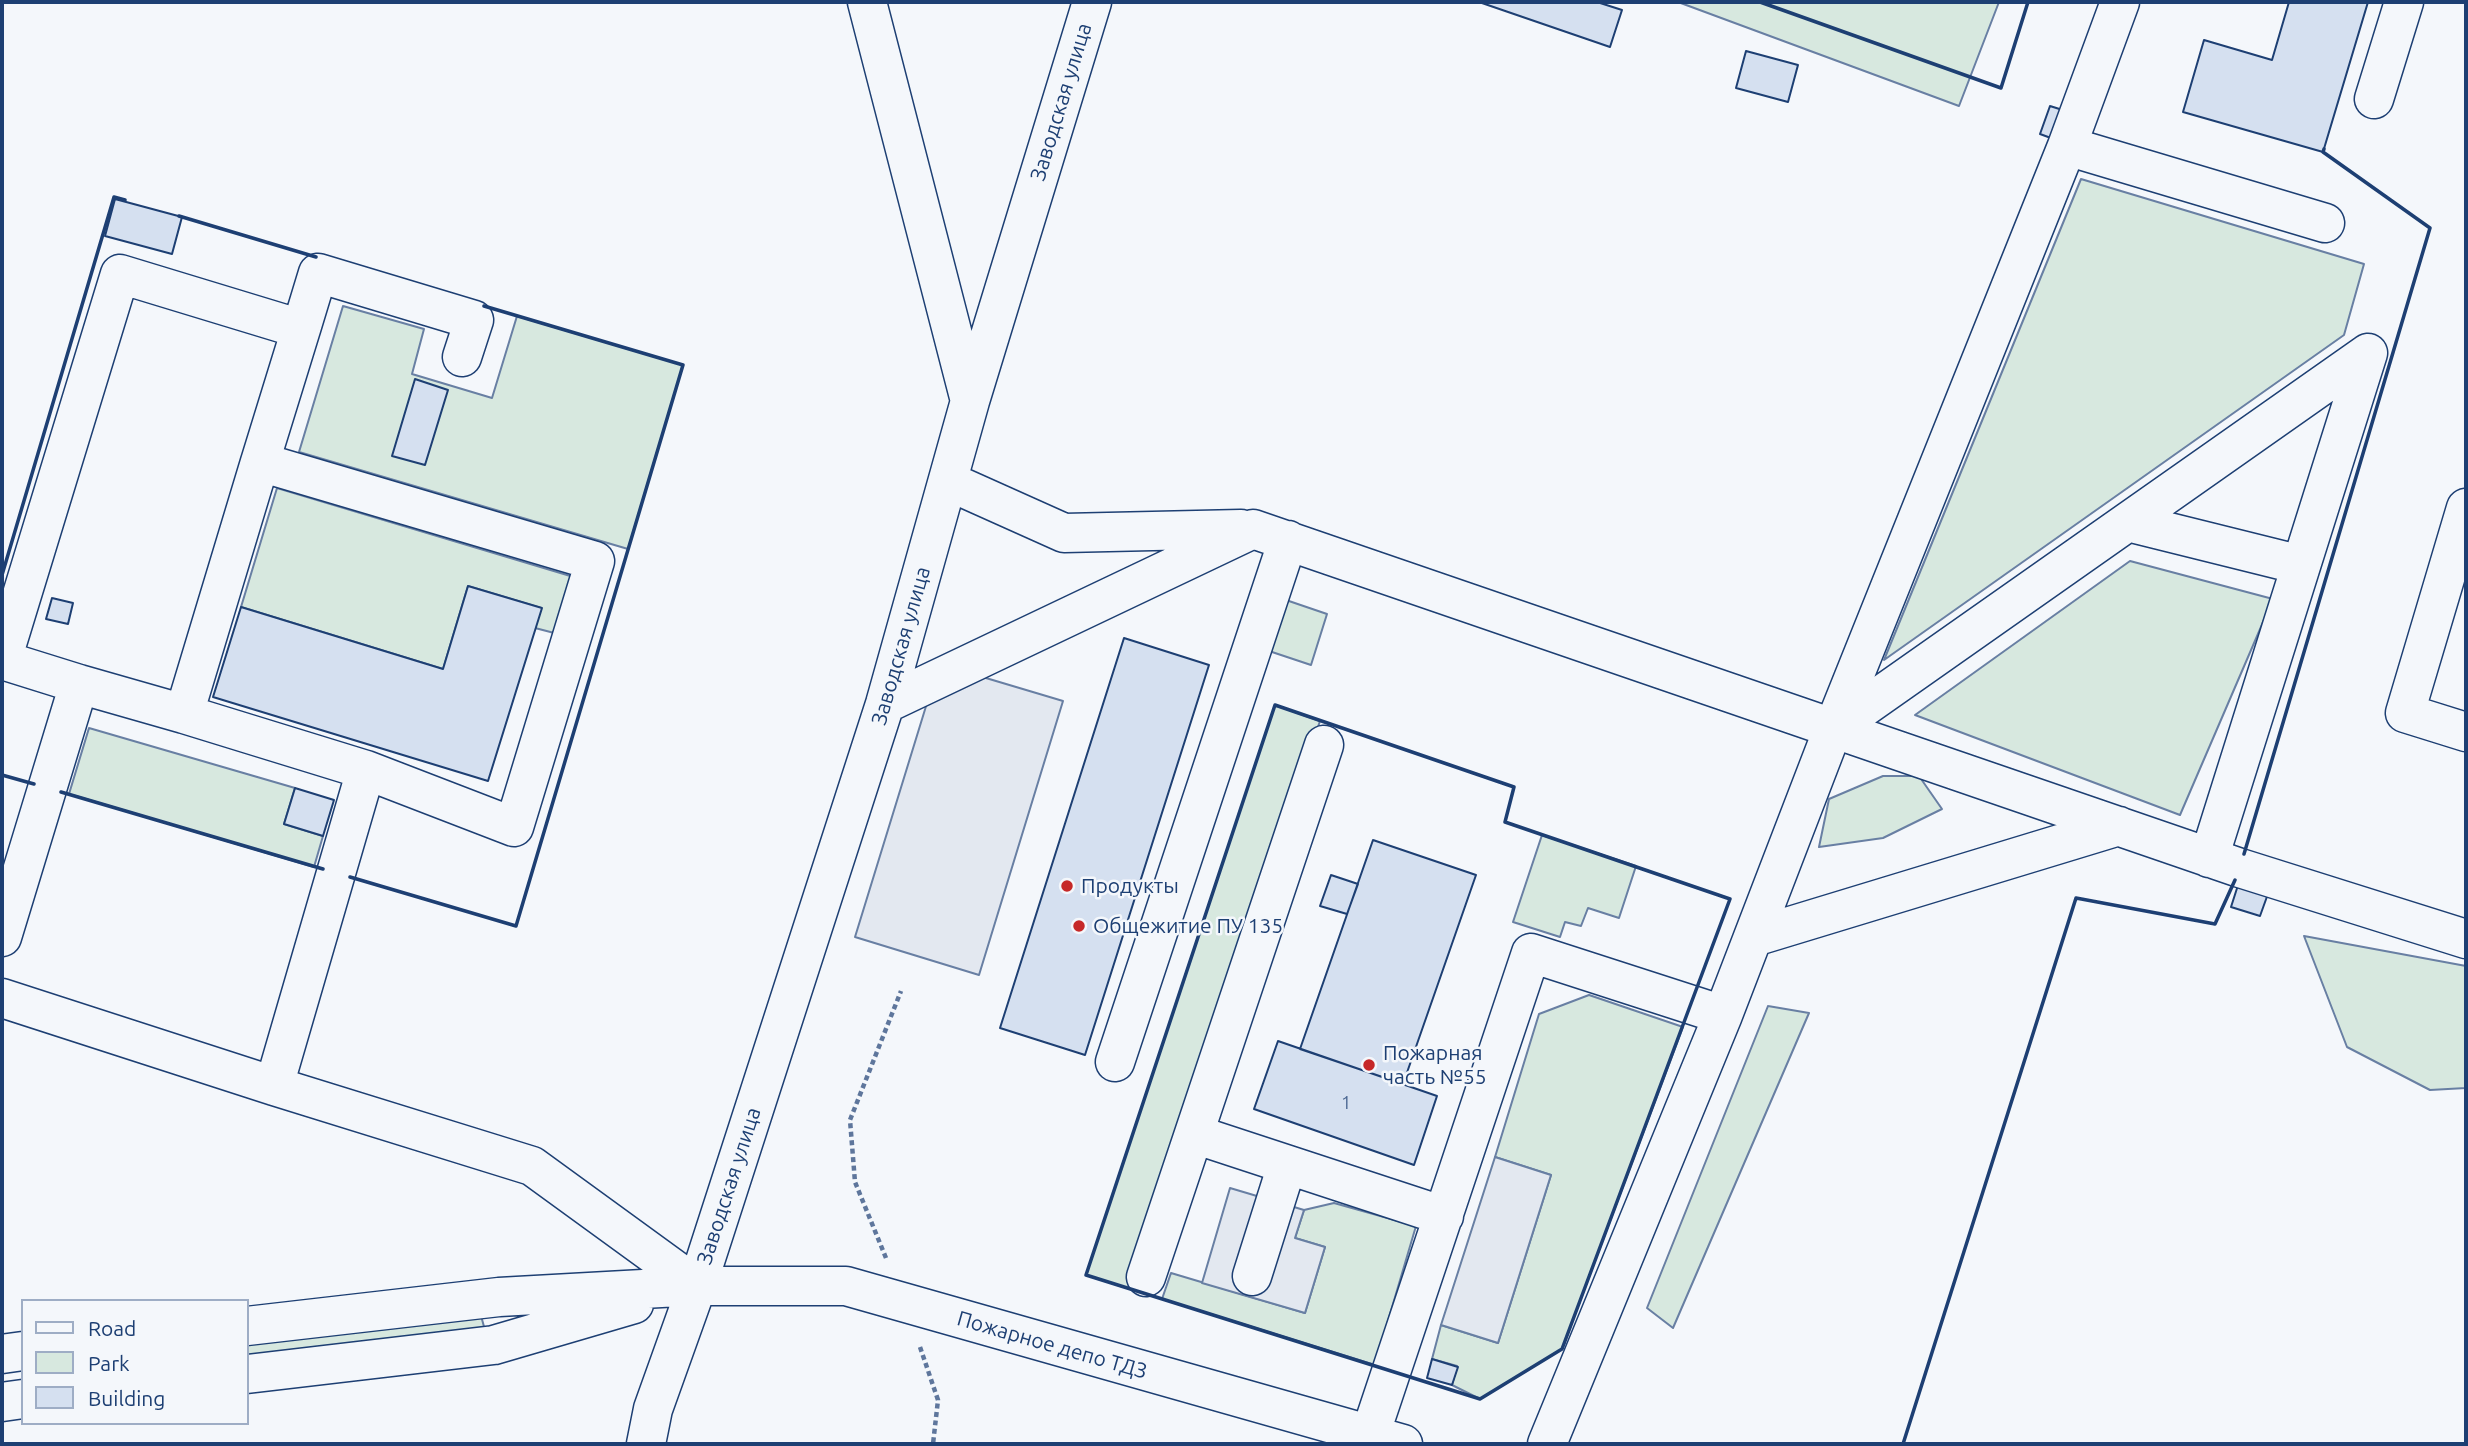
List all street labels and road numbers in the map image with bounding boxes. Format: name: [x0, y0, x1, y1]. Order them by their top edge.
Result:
street label: Заводская улица: [1025, 20, 1097, 184]
street label: Заводская улица: [866, 564, 936, 728]
street label: Заводская улица: [692, 1104, 766, 1268]
street label: Пожарное депо ТДЗ: [954, 1306, 1150, 1384]

